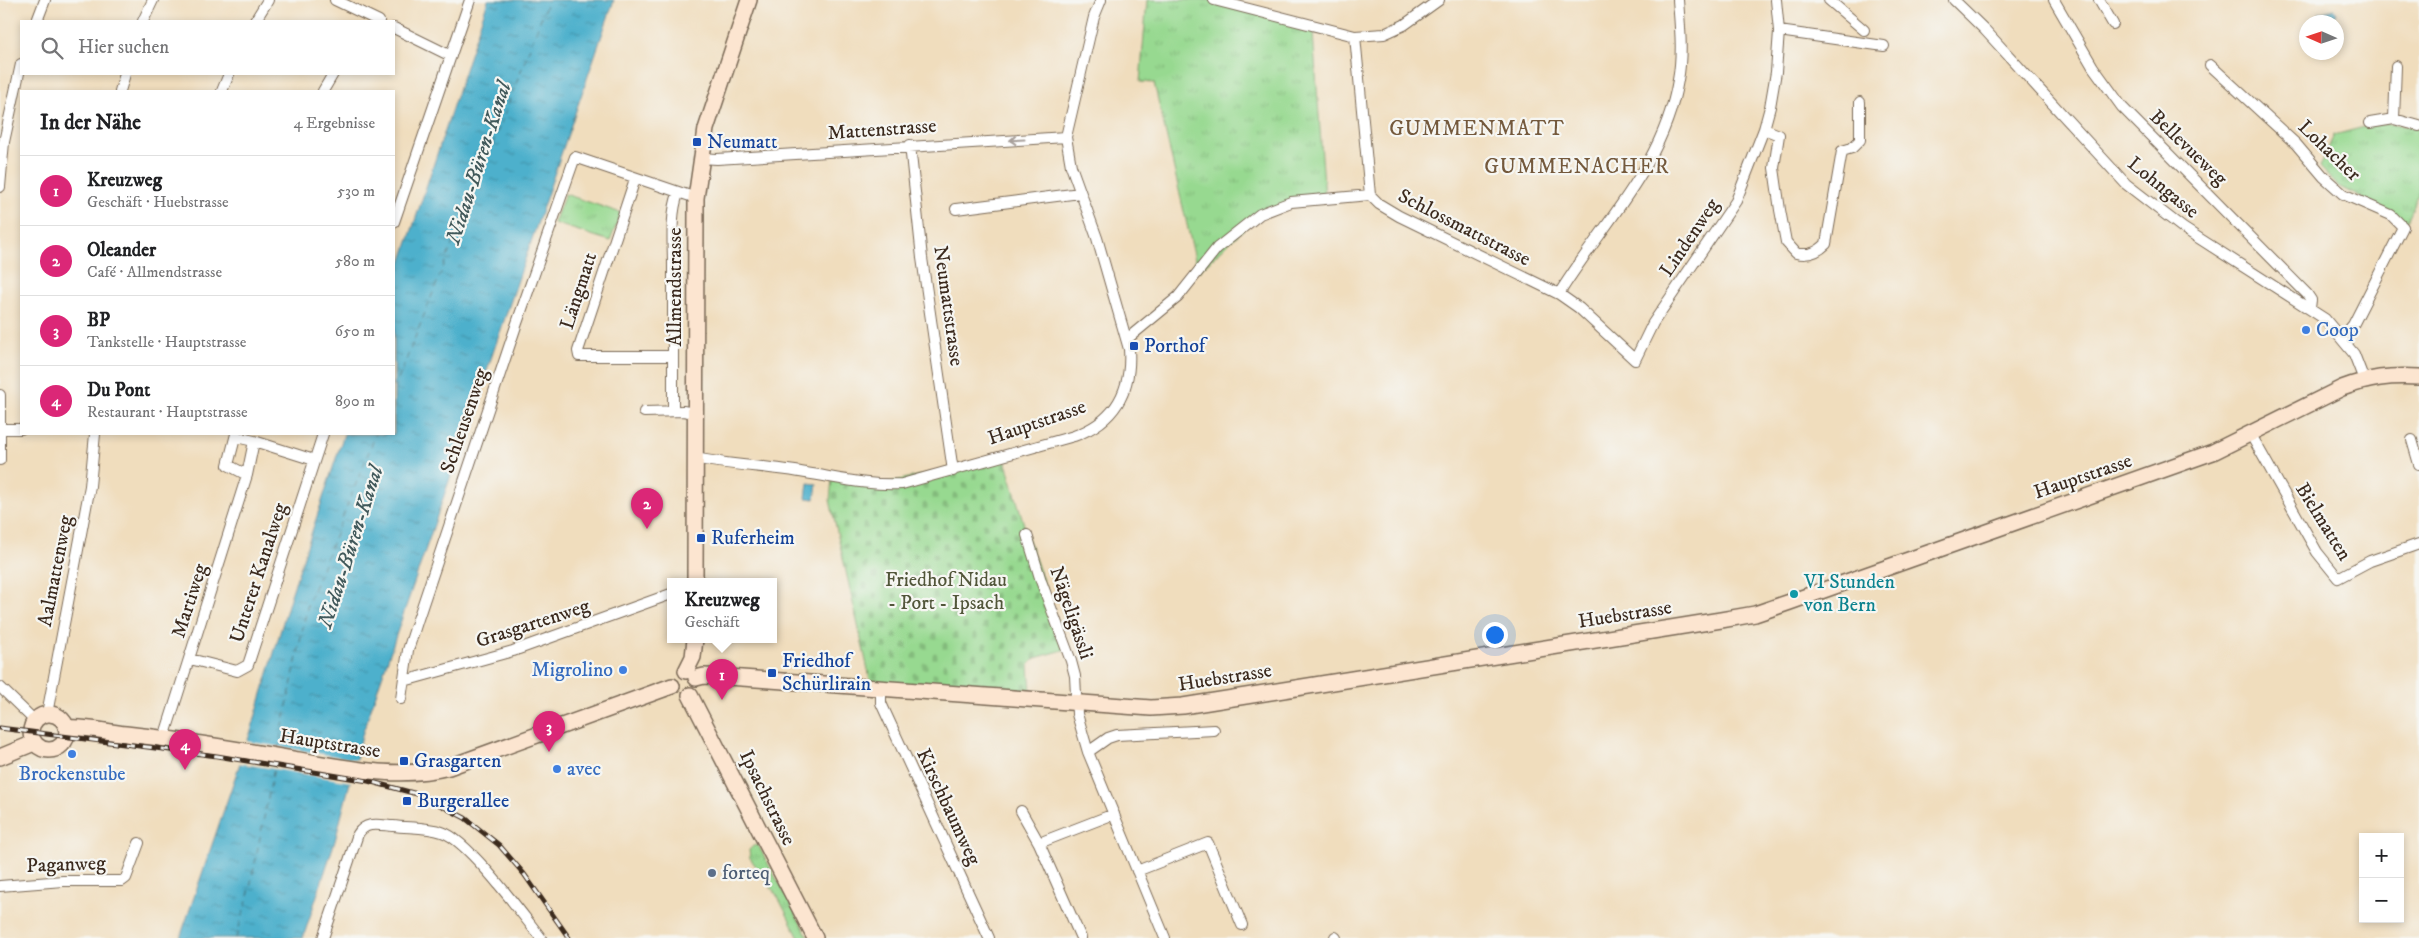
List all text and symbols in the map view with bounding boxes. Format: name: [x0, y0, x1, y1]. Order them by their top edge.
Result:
north arrow: [2299, 15, 2344, 60]
search box: [20, 20, 395, 75]
icon: search: [38, 34, 66, 62]
text: Hier suchen: [78, 36, 169, 59]
water label: Nidau-Büren-Kanal: [440, 76, 518, 248]
street label: Bellevueweg: [2144, 105, 2232, 191]
text: In der Nähe: [40, 110, 141, 136]
text: 4 Ergebnisse: [293, 113, 375, 133]
street label: Mattenstrasse: [827, 114, 937, 146]
street label: Lohacher: [2292, 115, 2366, 187]
district label: GUMMENMATT: [1389, 116, 1565, 142]
place label: Neumatt: [707, 130, 777, 155]
one-way arrow: [1009, 135, 1025, 144]
marker: Neumatt: [691, 136, 703, 148]
street label: Lohngasse: [2122, 152, 2204, 224]
district label: GUMMENACHER: [1484, 154, 1670, 180]
text: Kreuzweg: [87, 169, 162, 192]
text: 1: [53, 181, 59, 201]
text: 530 m: [337, 181, 375, 201]
street label: Schlossmattstrasse: [1393, 184, 1535, 272]
text: Geschäft · Huebstrasse: [87, 192, 229, 212]
street label: Lindenweg: [1655, 194, 1725, 282]
street label: Allmendstrasse: [663, 227, 688, 347]
text: Oleander: [87, 239, 156, 262]
street label: Neumattstrasse: [927, 244, 969, 368]
street label: Längmatt: [555, 249, 603, 333]
text: 2: [52, 251, 60, 271]
text: 580 m: [335, 251, 375, 271]
text: Café · Allmendstrasse: [87, 262, 222, 282]
text: BP: [87, 309, 110, 332]
place label: Coop: [2316, 318, 2359, 343]
text: 3: [53, 321, 59, 341]
text: 650 m: [335, 321, 375, 341]
marker: Coop: [2300, 324, 2312, 336]
text: Tankstelle · Hauptstrasse: [87, 332, 246, 352]
place label: Porthof: [1144, 334, 1209, 359]
marker: Porthof: [1128, 340, 1140, 352]
street label: Schleusenweg: [435, 365, 495, 477]
text: Du Pont: [87, 379, 150, 402]
text: 4: [51, 391, 61, 411]
text: 890 m: [335, 391, 375, 411]
street label: Hauptstrasse: [985, 395, 1089, 451]
text: Restaurant · Hauptstrasse: [87, 402, 248, 422]
street label: Hauptstrasse: [2031, 449, 2135, 505]
water label: Nidau-Büren-Kanal: [312, 460, 390, 632]
street label: Bielmatten: [2289, 478, 2357, 566]
pin: 2: [631, 488, 663, 529]
street label: Unterer Kanalweg: [225, 500, 293, 646]
street label: Aalmattenweg: [33, 513, 79, 629]
place label: Ruferheim: [711, 526, 795, 551]
marker: Ruferheim: [695, 532, 707, 544]
street label: Martiweg: [166, 560, 214, 641]
street label: Nägeligässli: [1043, 563, 1099, 663]
park label: Friedhof Nidau - Port - Ipsach: [885, 568, 1007, 616]
place label: VI Stunden von Bern: [1803, 570, 1895, 618]
popup: [667, 578, 777, 643]
marker: VI Stunden von Bern: [1788, 588, 1800, 600]
text: Kreuzweg: [685, 589, 759, 612]
street label: Grasgartenweg: [473, 594, 593, 654]
street label: Huebstrasse: [1576, 595, 1674, 635]
text: Geschäft: [685, 612, 740, 632]
your location: [1482, 622, 1508, 648]
place label: Friedhof Schürlirain: [782, 649, 872, 697]
place label: Migrolino: [531, 658, 613, 683]
street label: Huebstrasse: [1176, 658, 1274, 698]
pin: 1: [706, 659, 738, 700]
marker: Migrolino: [617, 664, 629, 676]
marker: Friedhof Schürlirain: [766, 667, 778, 679]
pin: 3: [533, 711, 565, 752]
street label: Hauptstrasse: [278, 724, 382, 764]
pin: 4: [169, 729, 201, 770]
street label: Kirschbaumweg: [910, 745, 986, 869]
street label: Ipsachstrasse: [733, 746, 801, 850]
marker: Brockenstube: [66, 748, 78, 760]
place label: Grasgarten: [414, 749, 502, 774]
marker: Grasgarten: [398, 755, 410, 767]
place label: avec: [567, 757, 601, 782]
place label: Brockenstube: [18, 762, 126, 787]
marker: avec: [551, 763, 563, 775]
place label: Burgerallee: [417, 789, 509, 814]
marker: Burgerallee: [401, 795, 413, 807]
map controls: [2359, 833, 2404, 923]
button: +: [2359, 833, 2404, 878]
street label: Paganweg: [26, 851, 106, 879]
place label: forteq: [722, 861, 771, 886]
marker: forteq: [706, 867, 718, 879]
button: −: [2359, 878, 2404, 923]

